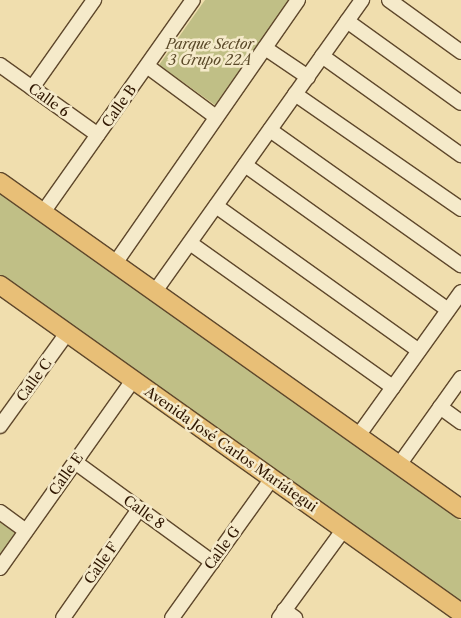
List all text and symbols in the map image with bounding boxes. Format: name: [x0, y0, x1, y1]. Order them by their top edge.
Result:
park label: Parque Sector 3 Grupo 22A: [166, 36, 254, 68]
street label: Calle 6: [25, 80, 73, 120]
street label: Calle B: [98, 82, 140, 130]
street label: Calle C: [13, 355, 55, 405]
street label: Avenida José Carlos Mariátegui: [141, 383, 321, 515]
street label: Calle E: [45, 450, 87, 498]
street label: Calle 8: [120, 492, 168, 532]
street label: Calle G: [201, 523, 243, 573]
street label: Calle F: [81, 539, 121, 587]

